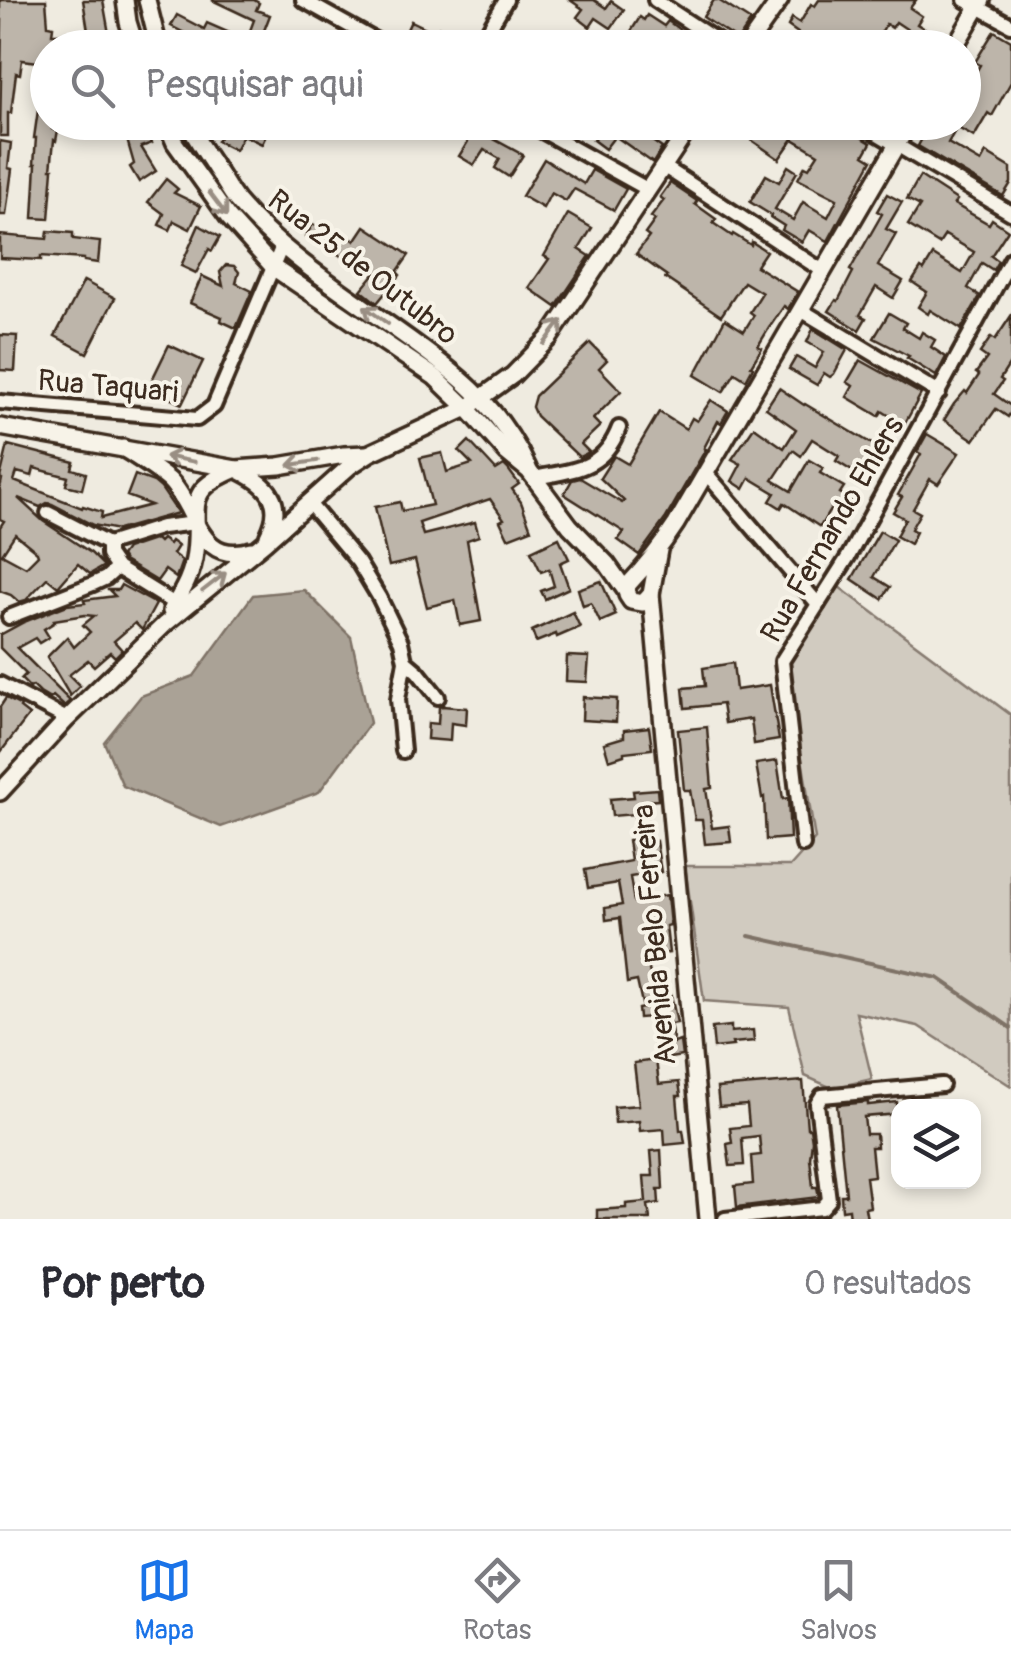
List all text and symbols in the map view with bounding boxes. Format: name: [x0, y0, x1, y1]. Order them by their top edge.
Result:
search box: [30, 30, 981, 140]
icon: search: [65, 58, 120, 113]
text: Pesquisar aqui: [145, 61, 363, 109]
street label: Rua 25 de Outubro: [260, 182, 465, 353]
one-way arrow: [208, 190, 229, 217]
one-way arrow: [363, 305, 390, 326]
one-way arrow: [542, 319, 563, 346]
street label: Rua Taquari: [36, 362, 180, 411]
street label: Rua Fernando Ehlers: [753, 410, 912, 649]
one-way arrow: [164, 448, 196, 467]
one-way arrow: [288, 454, 320, 472]
one-way arrow: [200, 572, 227, 593]
street label: Avenida Belo Ferreira: [625, 803, 684, 1067]
map controls: [891, 1099, 981, 1189]
button: layers: [891, 1099, 981, 1189]
text: Por perto: [40, 1258, 205, 1310]
text: 0 resultados: [804, 1264, 971, 1304]
tab: Mapa: [135, 1553, 194, 1648]
tab: Rotas: [463, 1553, 531, 1648]
tab: Salvos: [800, 1553, 876, 1648]

